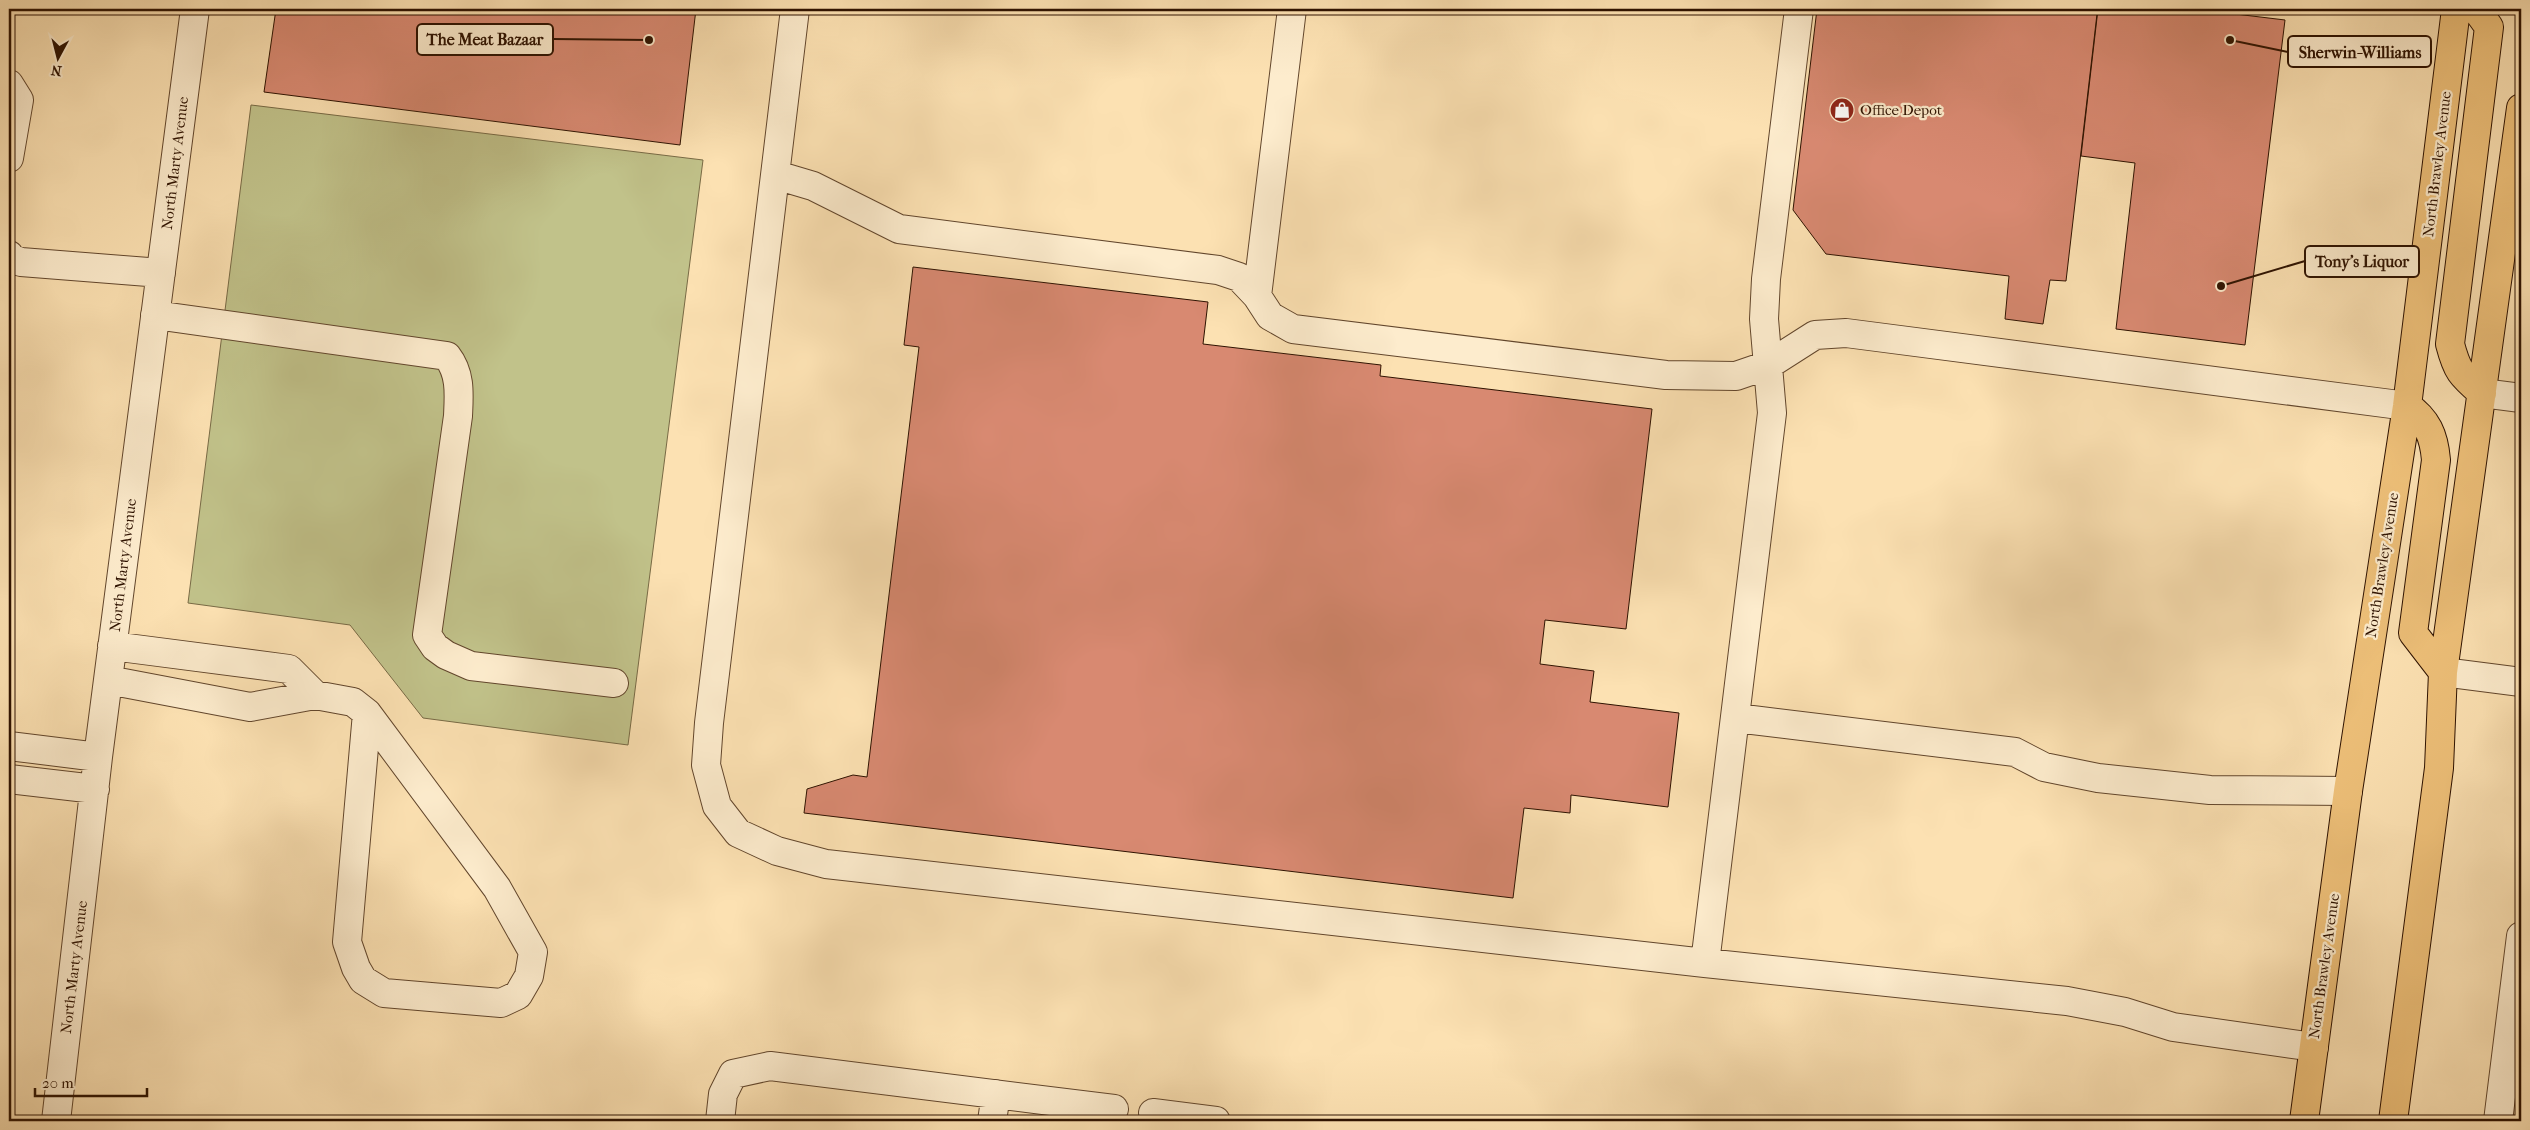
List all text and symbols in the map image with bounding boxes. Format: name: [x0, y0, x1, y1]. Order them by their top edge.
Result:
callout: The Meat Bazaar: [417, 24, 553, 55]
text: The Meat Bazaar: [426, 30, 545, 49]
north arrow: [32, 32, 82, 82]
callout: Sherwin-Williams: [2288, 36, 2431, 67]
text: Sherwin-Williams: [2299, 43, 2421, 62]
text: N: [50, 61, 63, 79]
street label: North Brawley Avenue: [2419, 90, 2455, 238]
street label: North Marty Avenue: [158, 95, 192, 231]
shop icon: Office Depot: [1829, 97, 1855, 123]
place label: Office Depot: [1860, 101, 1943, 119]
callout: Tony's Liquor: [2305, 246, 2419, 277]
text: Tony's Liquor: [2314, 252, 2410, 272]
street label: North Brawley Avenue: [2362, 491, 2402, 639]
street label: North Marty Avenue: [106, 497, 140, 633]
street label: North Brawley Avenue: [2305, 892, 2343, 1040]
street label: North Marty Avenue: [57, 899, 91, 1035]
scale bar: [35, 1065, 148, 1097]
text: 20 m: [42, 1074, 74, 1092]

